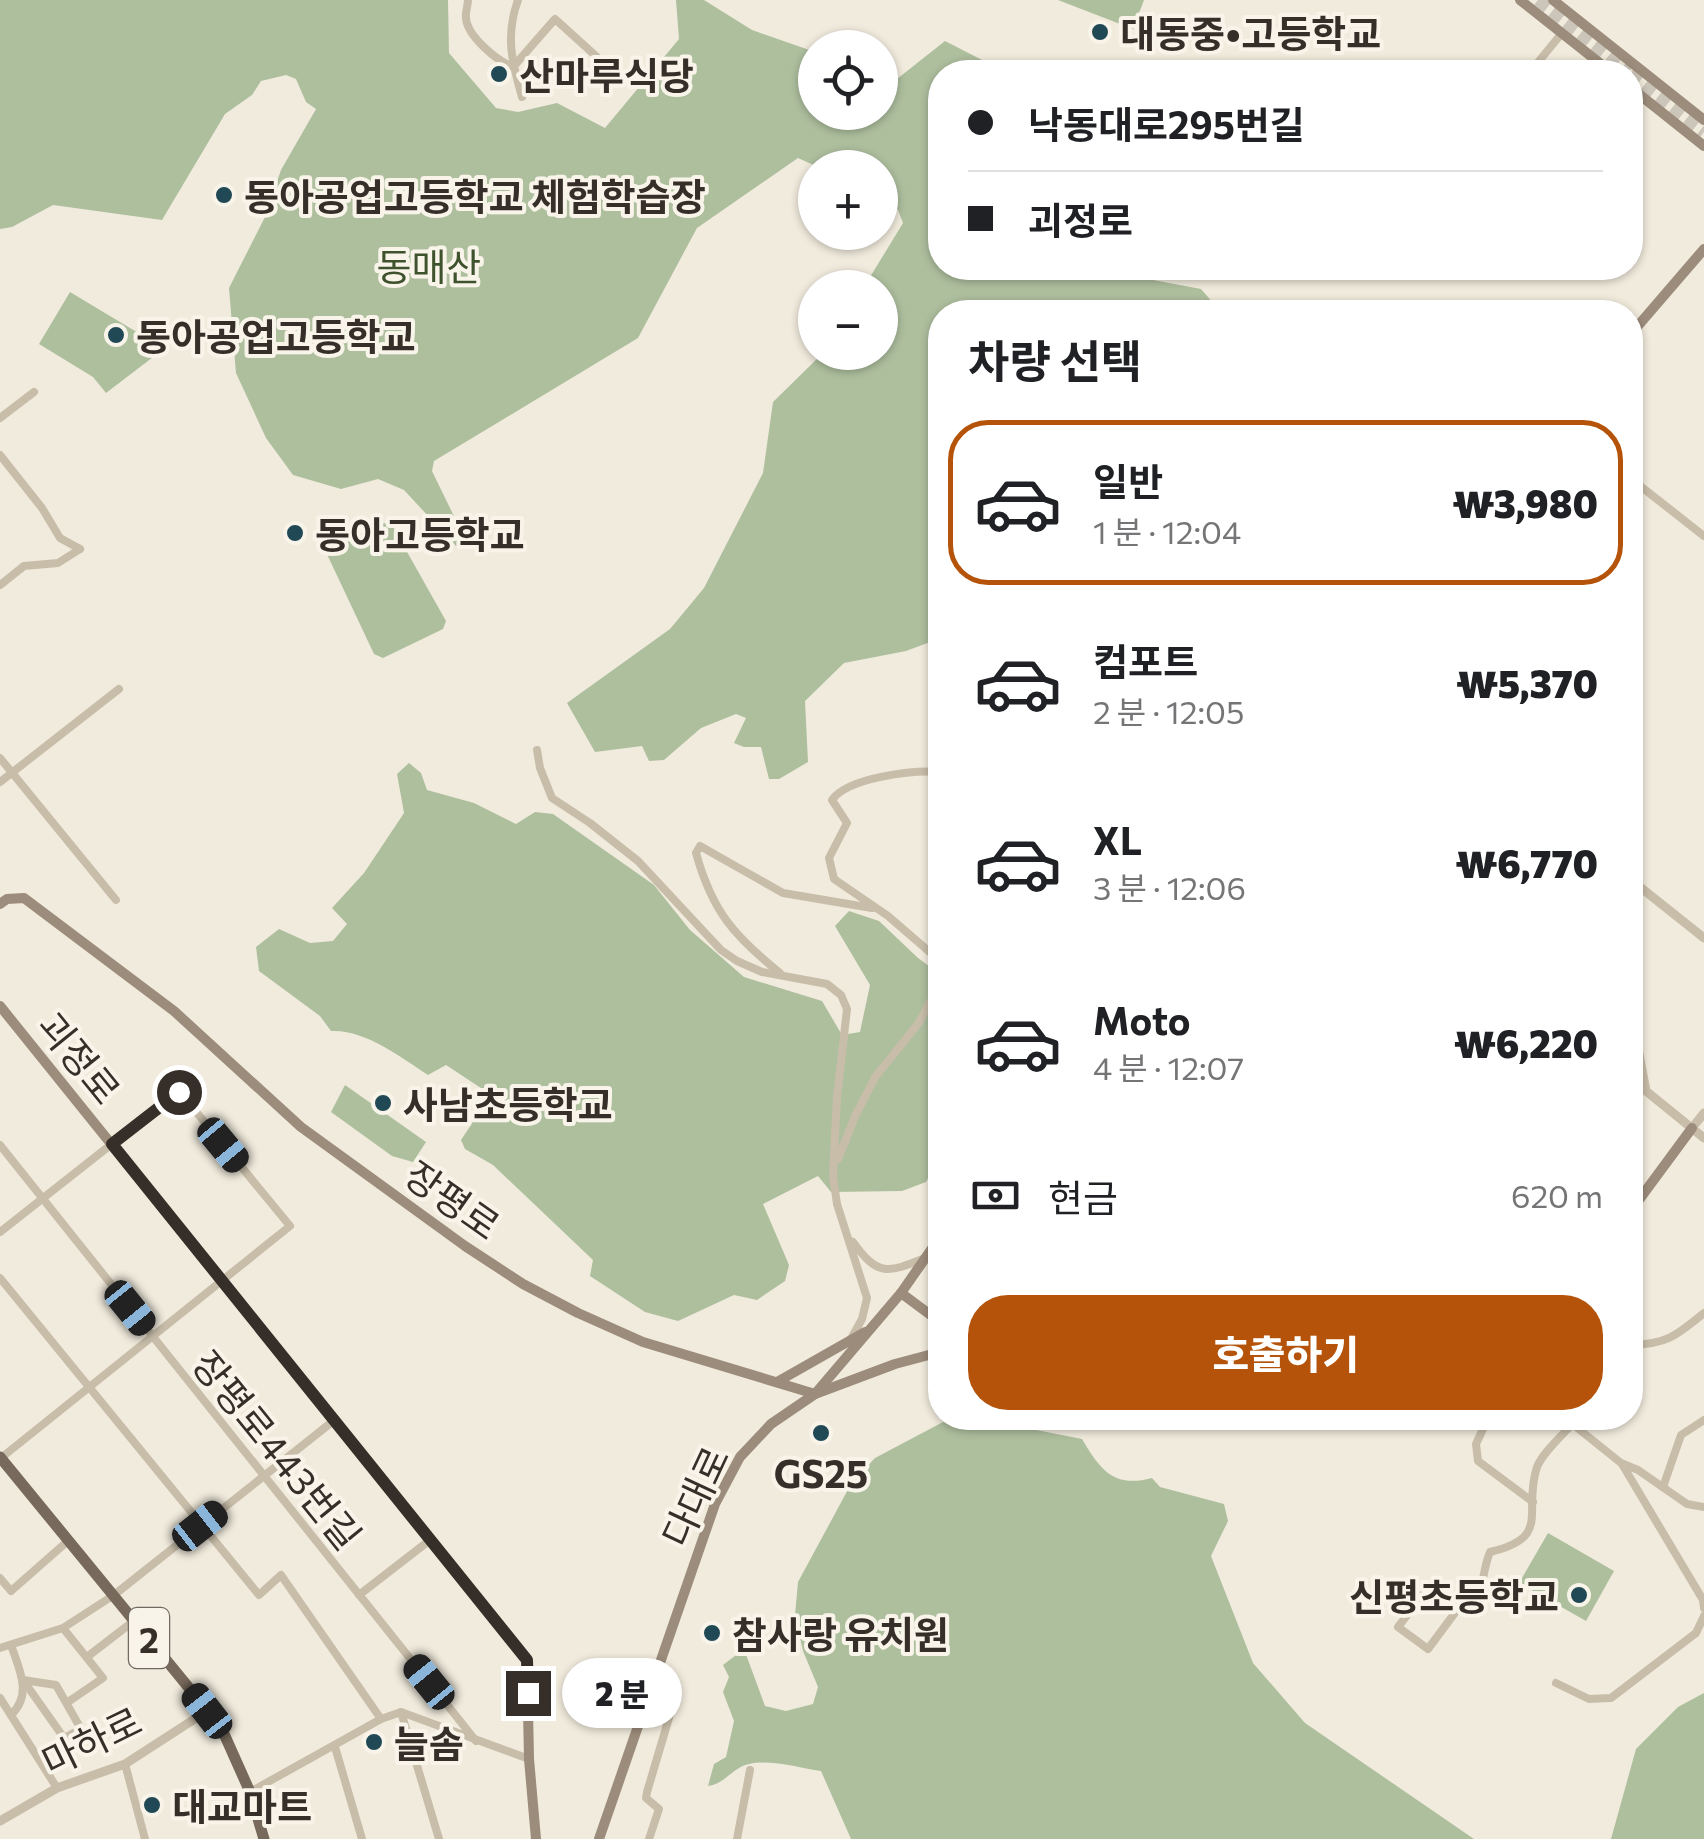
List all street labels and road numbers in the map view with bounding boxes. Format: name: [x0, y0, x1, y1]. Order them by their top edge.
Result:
street label: 괴정로: [29, 1001, 131, 1113]
street label: 장평로: [397, 1150, 509, 1248]
street label: 장평로443번길: [184, 1340, 372, 1558]
street label: 다대로: [651, 1439, 737, 1553]
road number: 2: [129, 1608, 169, 1668]
street label: 마하로: [34, 1696, 148, 1784]

